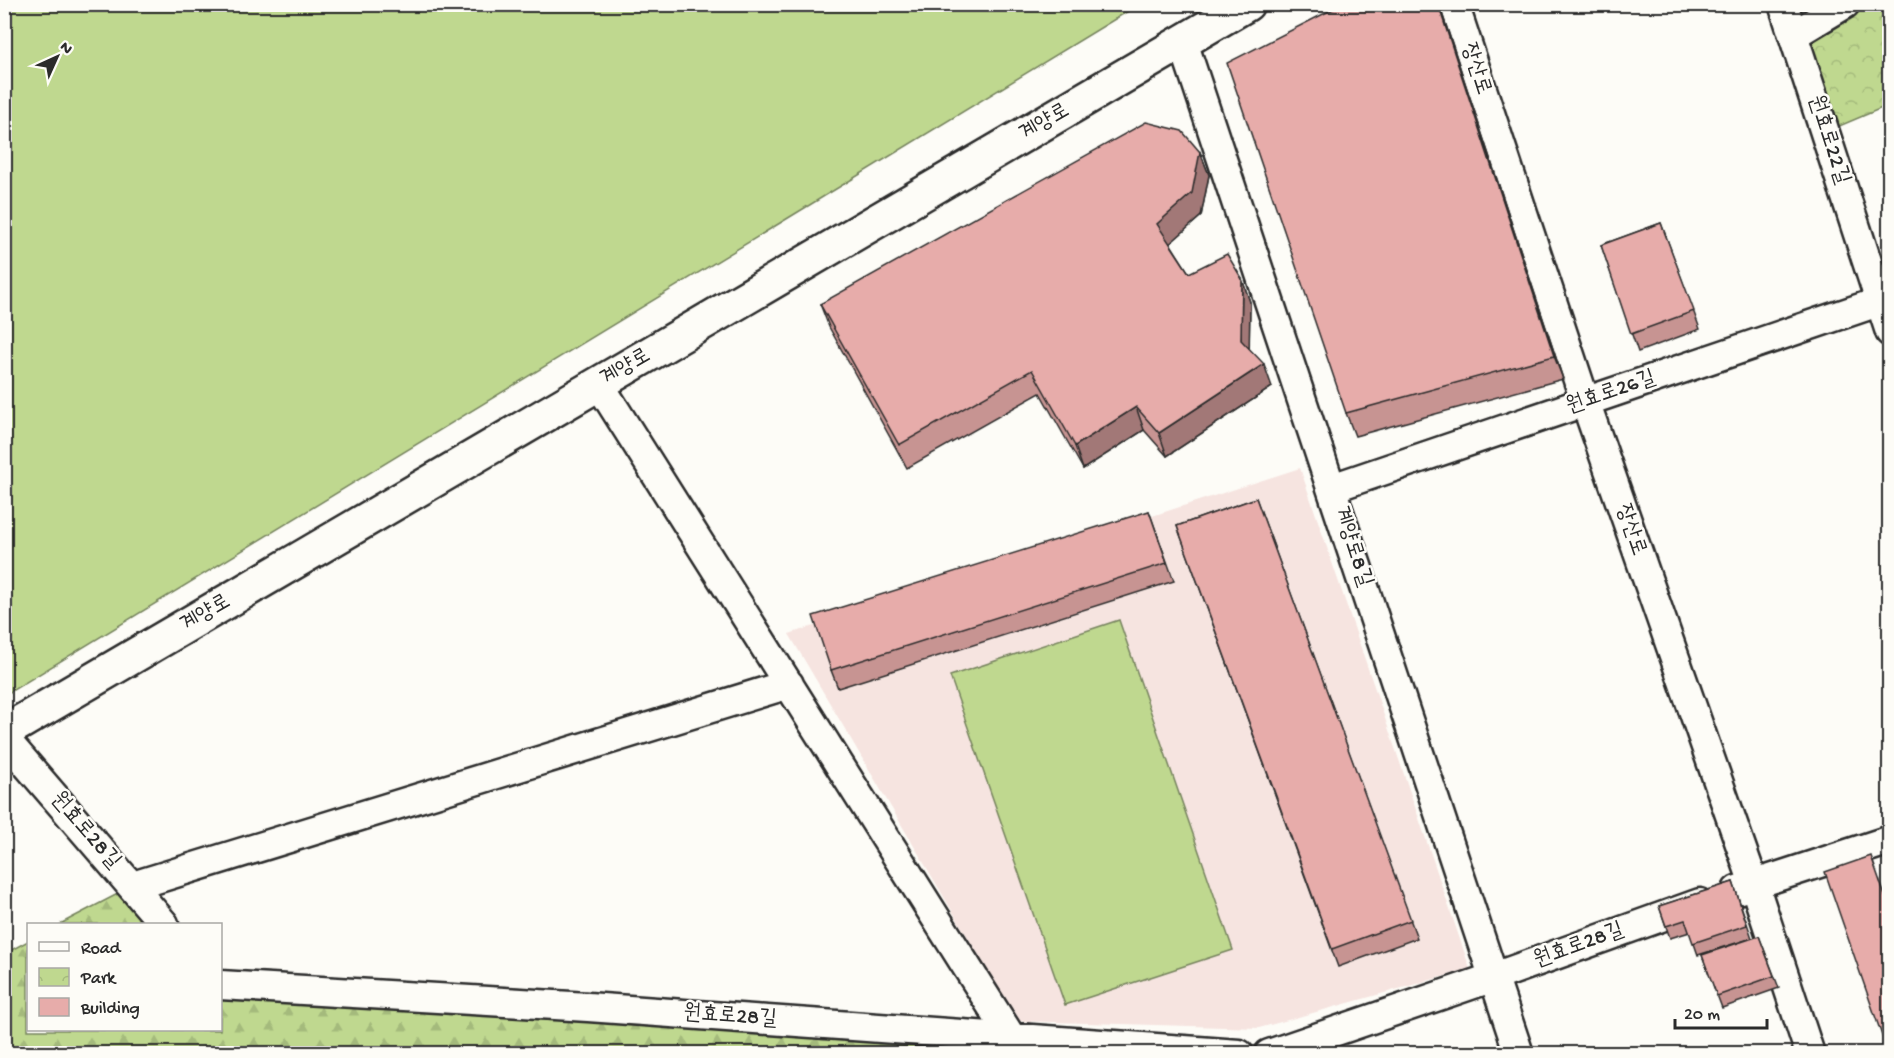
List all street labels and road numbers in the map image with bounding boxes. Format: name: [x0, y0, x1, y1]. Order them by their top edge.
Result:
street label: 장산로: [1454, 40, 1496, 98]
street label: 원효로22길: [1801, 92, 1855, 188]
street label: 계양로: [1016, 98, 1074, 148]
street label: 계양로: [597, 343, 655, 393]
street label: 원효로26길: [1563, 366, 1659, 420]
street label: 장산로: [1609, 501, 1651, 559]
street label: 계양로8길: [1327, 504, 1377, 591]
street label: 계양로: [177, 589, 235, 639]
street label: 원효로28길: [44, 787, 126, 875]
street label: 원효로28길: [1531, 918, 1628, 974]
street label: 원효로28길: [682, 1001, 778, 1033]

